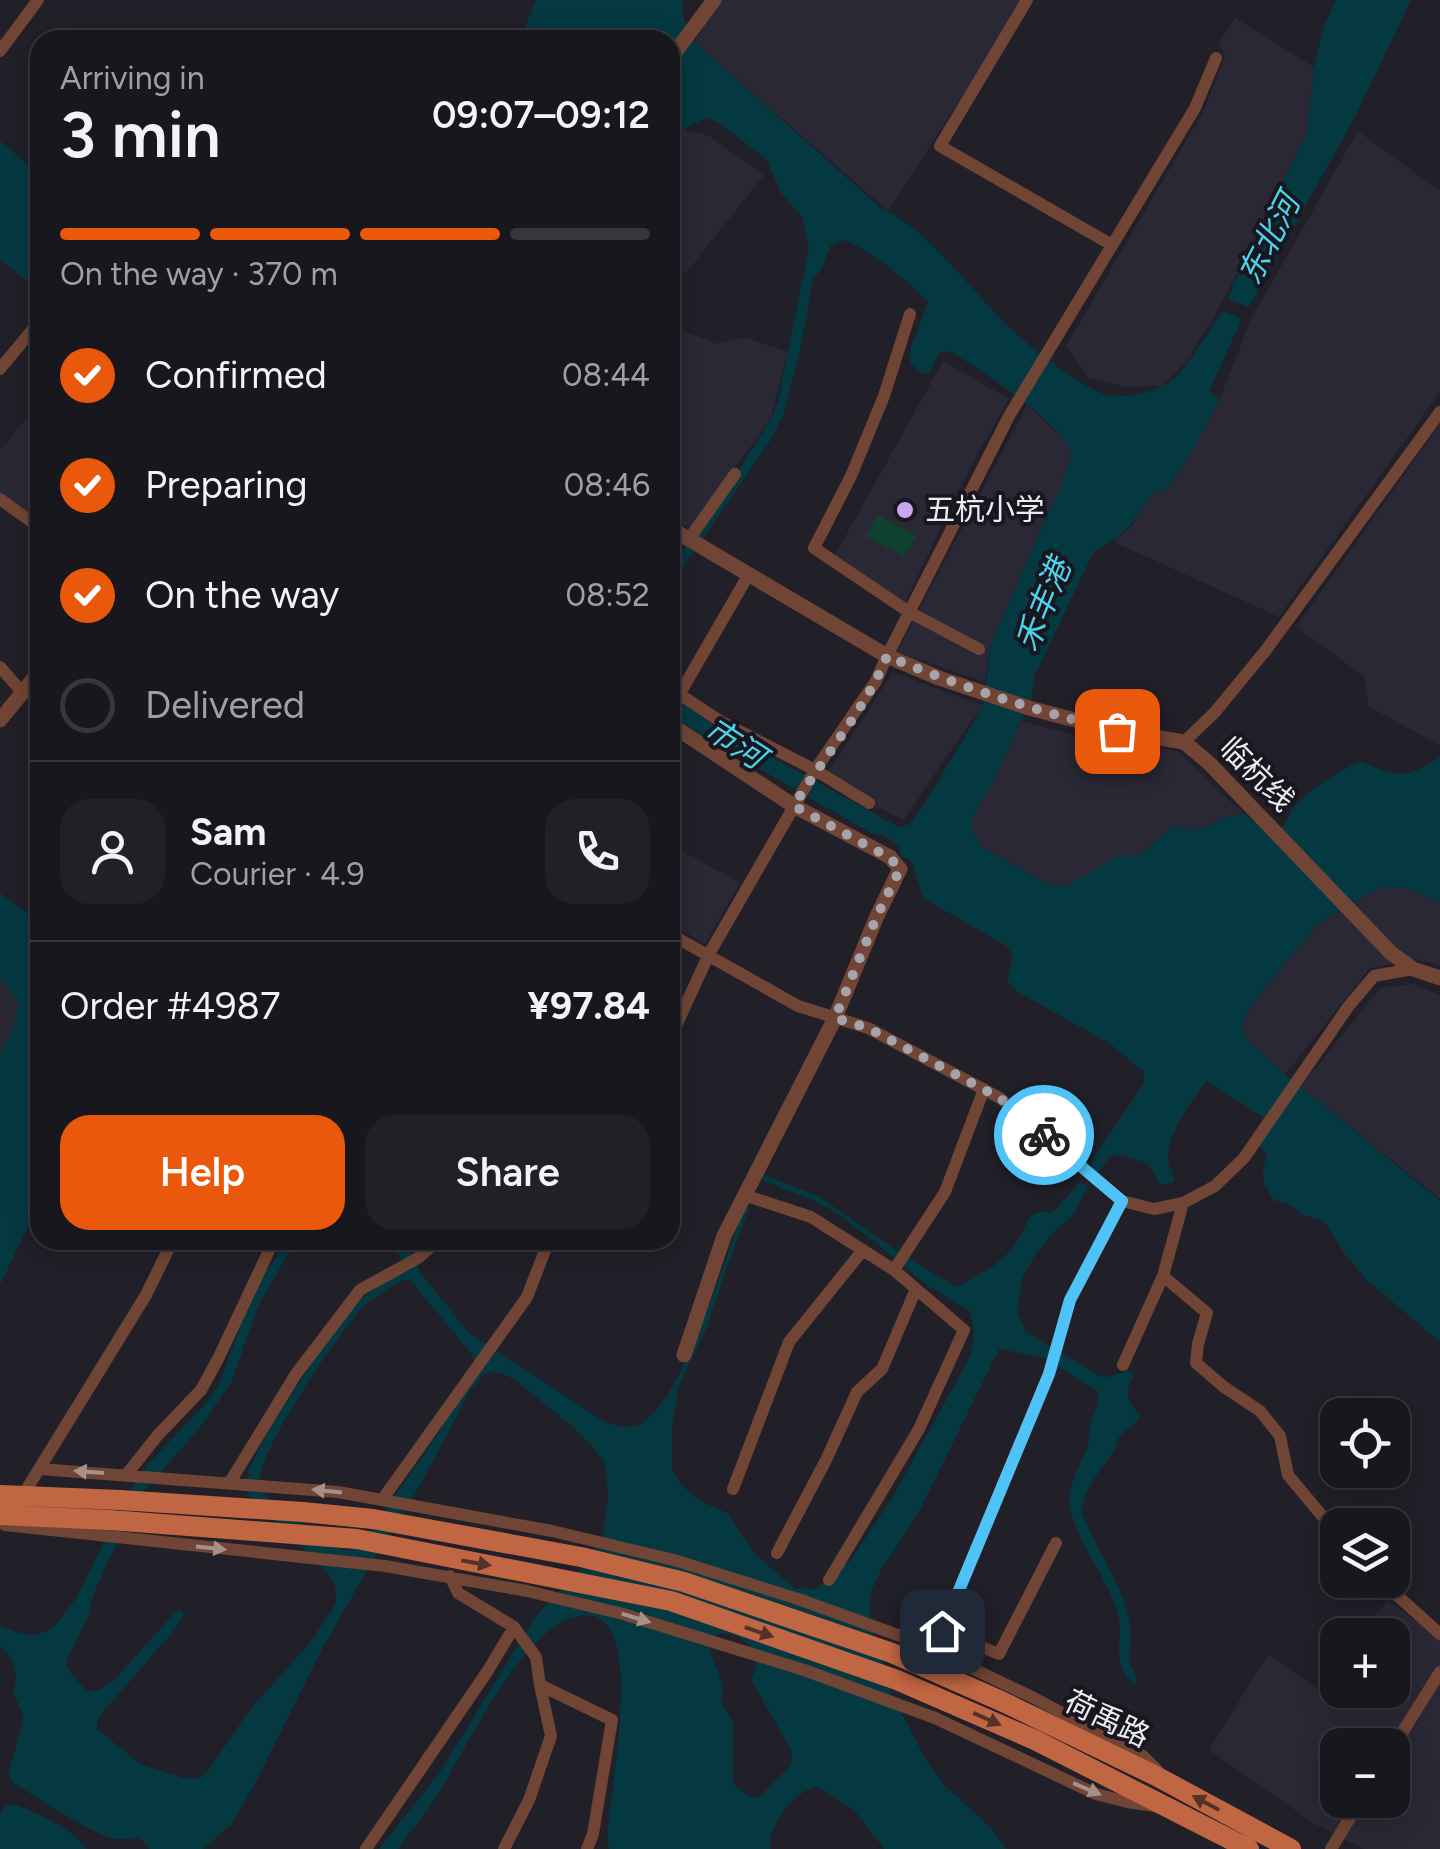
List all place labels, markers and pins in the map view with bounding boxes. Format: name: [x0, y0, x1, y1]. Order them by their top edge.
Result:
place label: 五杭小学: [925, 491, 1045, 528]
marker: 五杭小学: [894, 499, 916, 521]
pin: [1075, 689, 1160, 774]
pin: [900, 1589, 985, 1674]

